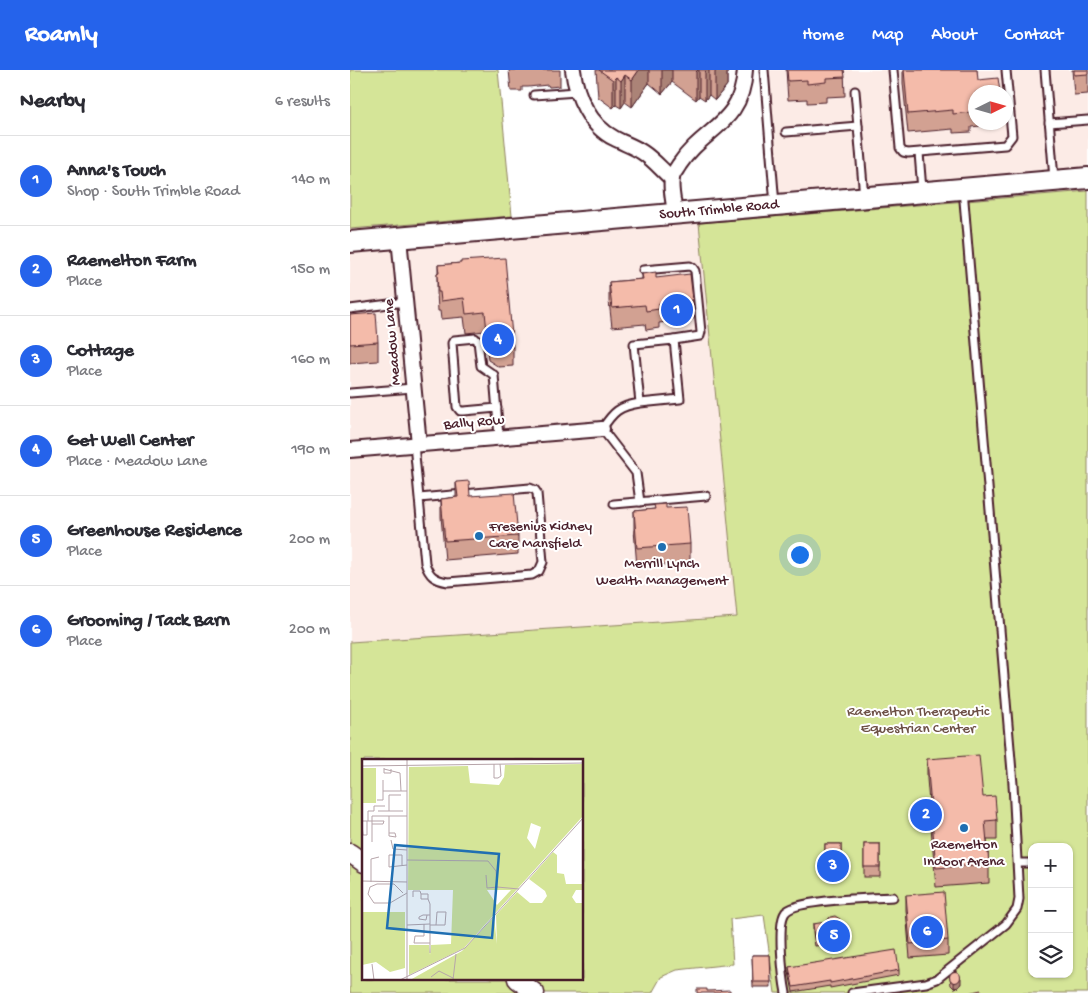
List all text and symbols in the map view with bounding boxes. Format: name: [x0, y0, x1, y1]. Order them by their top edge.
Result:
text: Roamly: [25, 21, 98, 50]
text: Home: [802, 25, 844, 46]
text: Map: [872, 25, 903, 46]
text: About: [931, 25, 977, 46]
text: Contact: [1005, 25, 1063, 46]
north arrow: [968, 85, 1013, 130]
text: Nearby: [20, 90, 85, 115]
text: 6 results: [275, 93, 330, 112]
text: Anna's Touch: [67, 160, 166, 183]
text: 1: [33, 171, 39, 190]
text: 140 m: [292, 171, 330, 190]
text: Shop · South Trimble Road: [67, 183, 240, 202]
street label: South Trimble Road: [659, 196, 781, 224]
text: Raemelton Farm: [67, 250, 196, 273]
text: 2: [32, 261, 40, 280]
text: 150 m: [291, 261, 330, 280]
text: Place: [67, 273, 102, 292]
pin: 1: [661, 291, 693, 329]
street label: Meadow Lane: [380, 298, 406, 386]
pin: 4: [482, 321, 514, 359]
text: Cottage: [67, 340, 134, 363]
text: 3: [32, 351, 40, 370]
text: 160 m: [291, 351, 330, 370]
text: Place: [67, 363, 102, 382]
street label: Bally Row: [442, 411, 505, 435]
text: Get Well Center: [67, 430, 193, 453]
text: 4: [32, 441, 40, 460]
text: 190 m: [291, 441, 330, 460]
text: Place · Meadow Lane: [67, 453, 207, 472]
place label: Fresenius Kidney Care Mansfield: [488, 518, 593, 553]
text: Greenhouse Residence: [67, 520, 242, 543]
marker: Fresenius Kidney Care Mansfield: [473, 530, 485, 542]
text: 5: [32, 531, 40, 550]
text: 200 m: [289, 531, 330, 550]
marker: Merrill Lynch Wealth Management: [656, 541, 668, 553]
your location: [787, 542, 813, 568]
text: Place: [67, 543, 102, 562]
place label: Merrill Lynch Wealth Management: [596, 555, 730, 590]
text: Grooming / Tack Barn: [67, 610, 230, 633]
text: 6: [32, 621, 40, 640]
text: 200 m: [289, 621, 330, 640]
text: Place: [67, 633, 102, 652]
park label: Raemelton Therapeutic Equestrian Center: [847, 703, 990, 738]
inset map: [362, 759, 584, 980]
pin: 2: [910, 796, 942, 834]
marker: Raemelton Indoor Arena: [958, 822, 970, 834]
place label: Raemelton Indoor Arena: [923, 836, 1005, 871]
map controls: [1028, 843, 1073, 978]
button: +: [1028, 843, 1073, 888]
pin: 3: [817, 847, 849, 885]
button: −: [1028, 888, 1073, 933]
pin: 6: [911, 913, 943, 951]
pin: 5: [818, 917, 850, 955]
button: layers: [1028, 933, 1073, 978]

